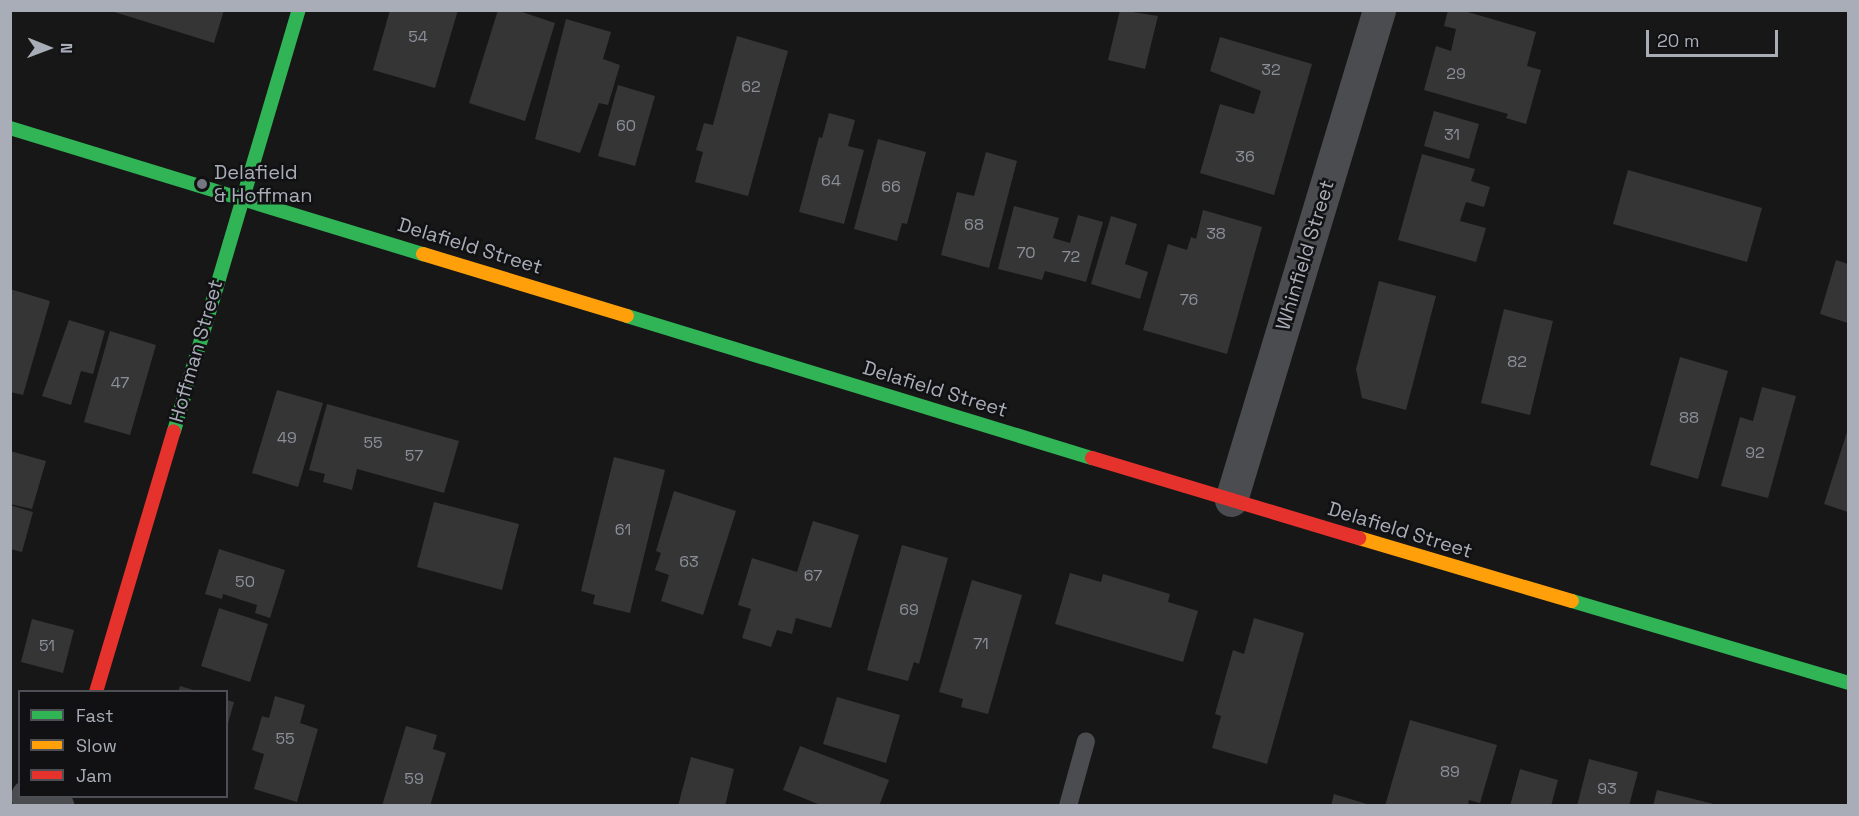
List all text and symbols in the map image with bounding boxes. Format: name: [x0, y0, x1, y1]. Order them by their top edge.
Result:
north arrow: [18, 18, 78, 78]
scale bar: [1649, 18, 1781, 56]
house number: 54: [408, 27, 428, 47]
text: 20 m: [1657, 29, 1700, 52]
text: N: [56, 43, 77, 54]
house number: 32: [1261, 60, 1281, 80]
house number: 29: [1446, 64, 1466, 84]
house number: 62: [741, 77, 761, 97]
house number: 60: [616, 116, 636, 136]
house number: 31: [1444, 125, 1460, 145]
house number: 36: [1235, 147, 1255, 167]
place label: Delafield & Hoffman: [214, 160, 313, 207]
house number: 64: [821, 171, 841, 191]
marker: Delafield & Hoffman: [195, 177, 209, 191]
house number: 66: [881, 177, 901, 197]
street label: Whinfield Street: [1271, 177, 1339, 333]
street label: Delafield Street: [395, 213, 545, 279]
house number: 68: [964, 215, 984, 235]
house number: 38: [1206, 224, 1226, 244]
house number: 70: [1016, 243, 1036, 263]
house number: 72: [1062, 247, 1080, 267]
street label: Hoffman Street: [164, 277, 228, 425]
house number: 76: [1180, 290, 1198, 310]
house number: 82: [1507, 352, 1527, 372]
street label: Delafield Street: [860, 356, 1010, 422]
house number: 47: [111, 373, 129, 393]
house number: 88: [1679, 408, 1699, 428]
house number: 49: [277, 428, 297, 448]
house number: 55: [363, 433, 383, 453]
house number: 92: [1745, 443, 1765, 463]
house number: 57: [405, 446, 423, 466]
street label: Delafield Street: [1325, 497, 1475, 563]
house number: 61: [615, 520, 631, 540]
house number: 63: [679, 552, 699, 572]
house number: 67: [804, 566, 822, 586]
house number: 50: [235, 572, 255, 592]
house number: 69: [899, 600, 919, 620]
house number: 71: [973, 634, 989, 654]
house number: 51: [39, 636, 55, 656]
legend: [18, 690, 228, 798]
text: Fast: [76, 704, 113, 727]
house number: 55: [275, 729, 295, 749]
text: Slow: [76, 734, 117, 757]
house number: 89: [1440, 762, 1460, 782]
text: Jam: [76, 764, 112, 787]
house number: 59: [404, 769, 424, 789]
house number: 93: [1597, 779, 1617, 799]

